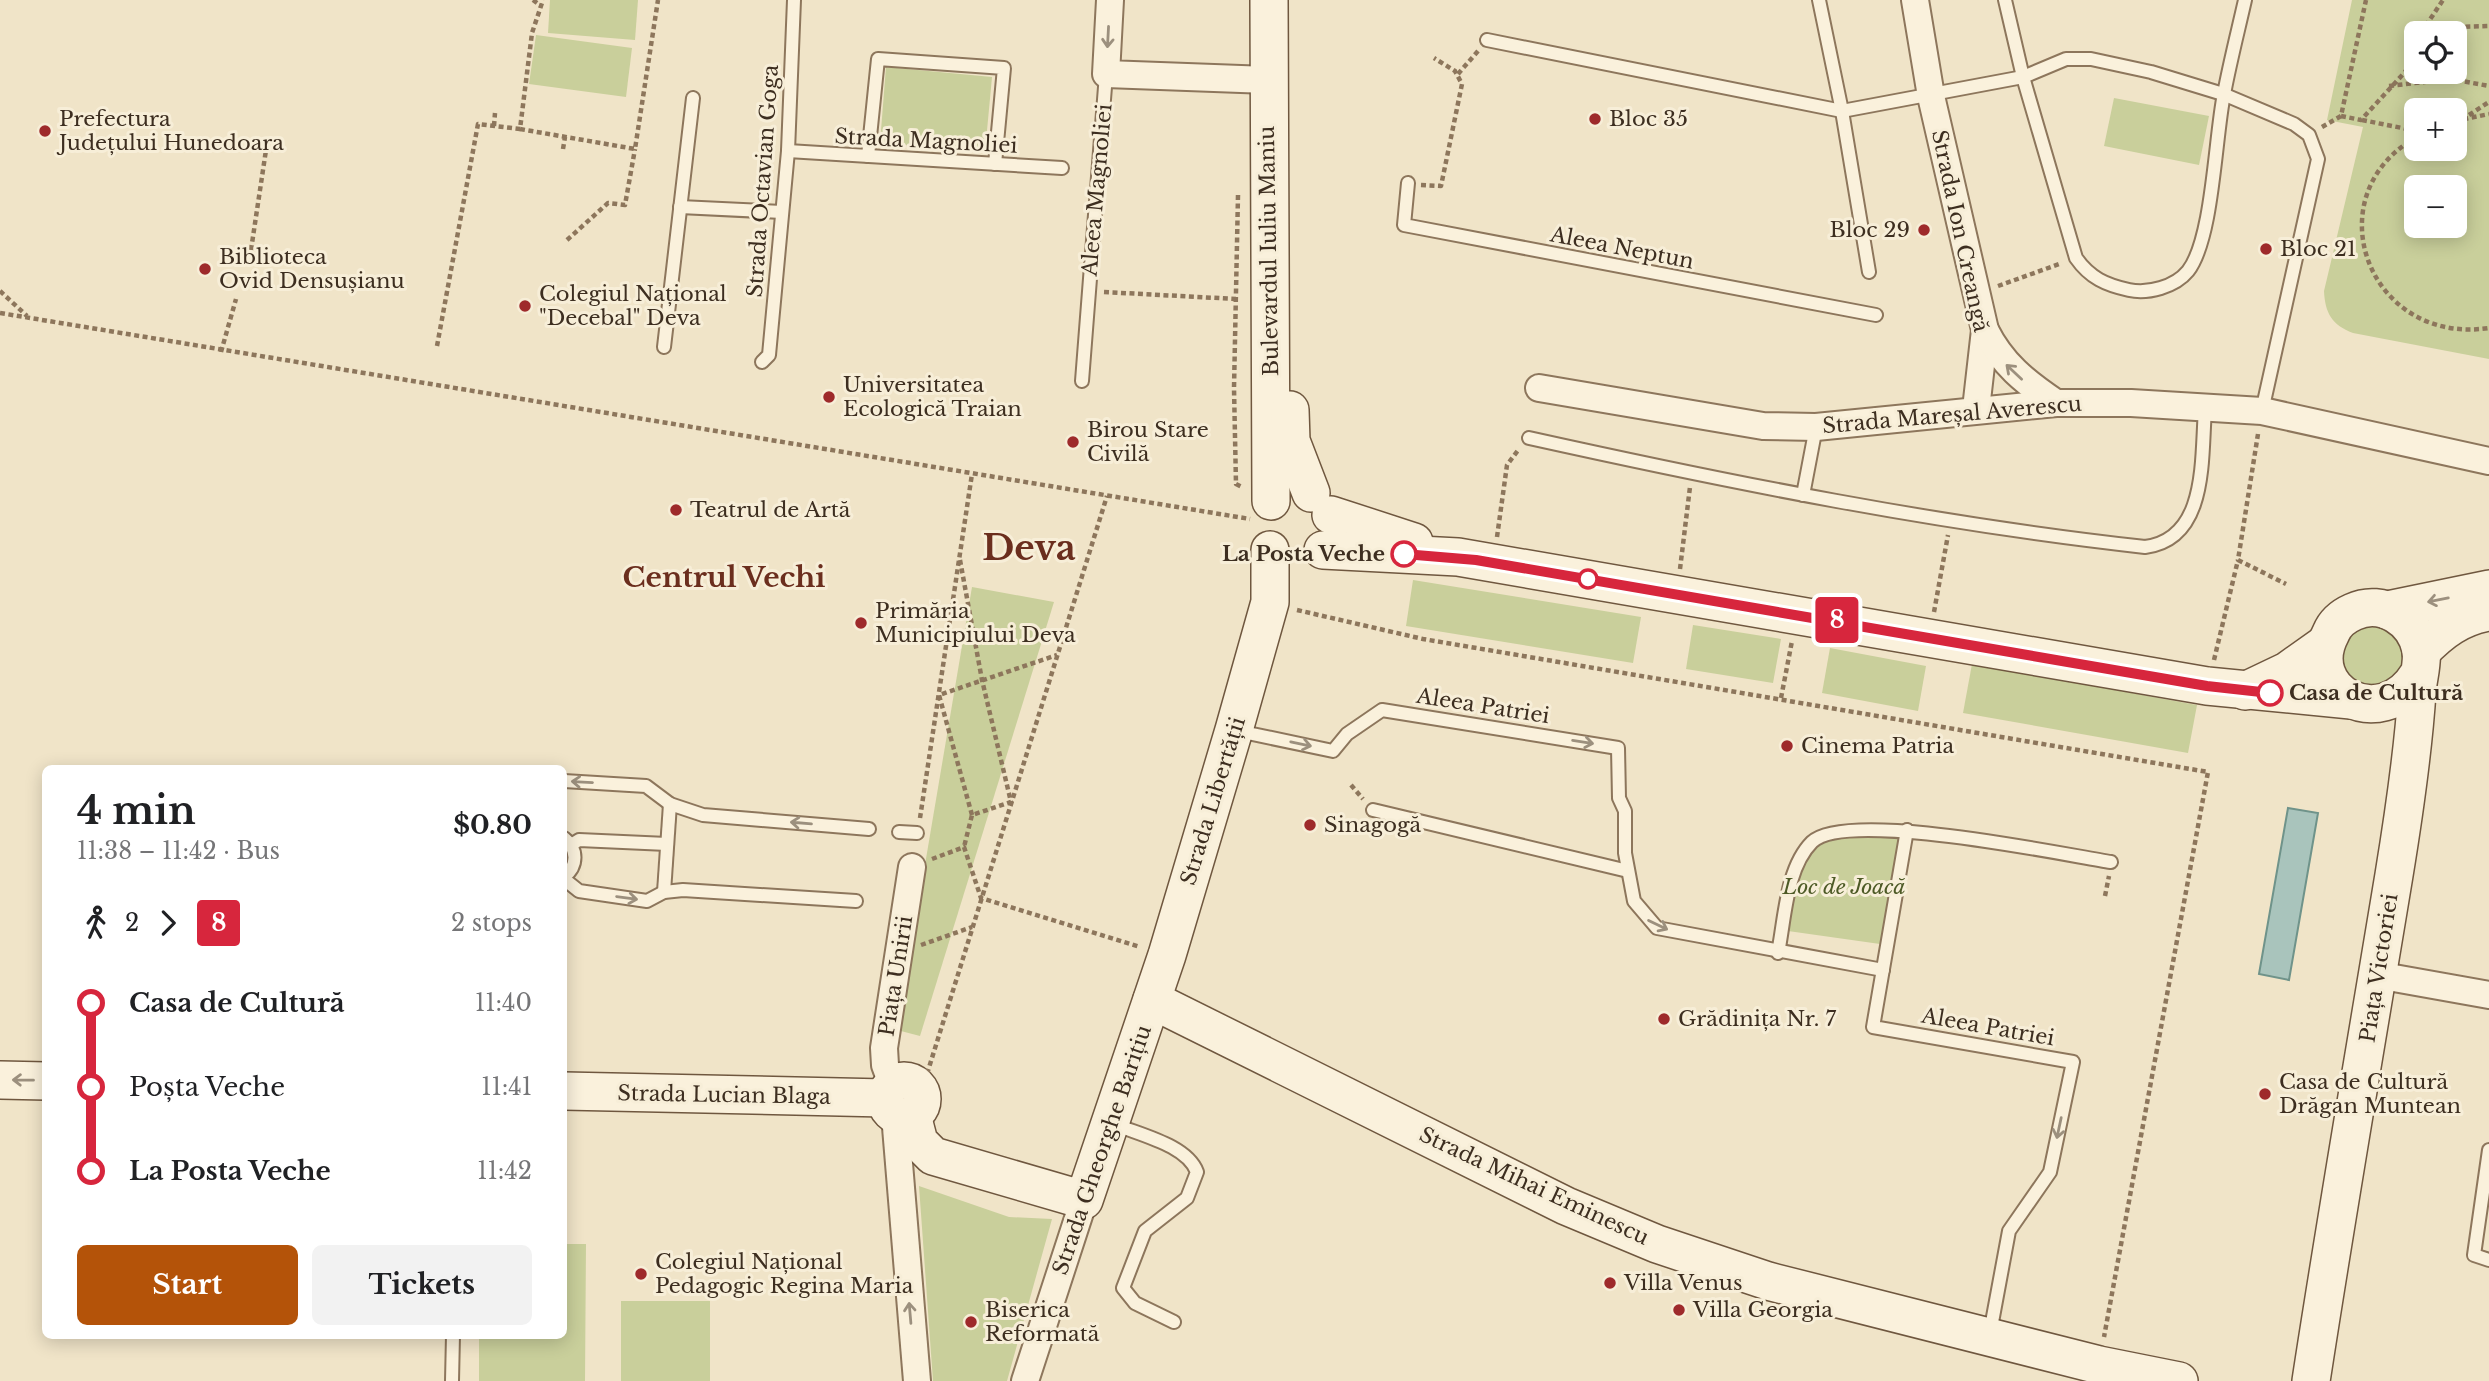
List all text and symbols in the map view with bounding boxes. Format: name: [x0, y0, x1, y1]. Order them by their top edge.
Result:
map controls: [2404, 21, 2467, 238]
button: locate: [2404, 21, 2467, 84]
one-way arrow: [1101, 25, 1114, 48]
street label: Strada Octavian Goga: [742, 63, 784, 298]
button: +: [2404, 98, 2467, 161]
street label: Aleea Magnoliei: [1076, 103, 1117, 278]
place label: Prefectura Județului Hunedoara: [56, 106, 284, 156]
place label: Bloc 35: [1609, 106, 1688, 132]
marker: Bloc 35: [1587, 111, 1603, 127]
marker: Prefectura Județului Hunedoara: [37, 123, 53, 139]
street label: Strada Magnoliei: [834, 123, 1018, 159]
street label: Bulevardul Iuliu Maniu: [1254, 126, 1284, 376]
street label: Strada Ion Creangă: [1926, 128, 1994, 335]
button: −: [2404, 175, 2467, 238]
place label: Bloc 29: [1830, 217, 1910, 243]
street label: Aleea Neptun: [1547, 221, 1696, 275]
marker: Bloc 29: [1916, 222, 1932, 238]
place label: Bloc 21: [2280, 236, 2356, 262]
marker: Bloc 21: [2258, 241, 2274, 257]
place label: Biblioteca Ovid Densușianu: [219, 244, 405, 294]
marker: Biblioteca Ovid Densușianu: [197, 261, 213, 277]
place label: Colegiul Național "Decebal" Deva: [539, 281, 727, 331]
marker: Colegiul Național "Decebal" Deva: [517, 298, 533, 314]
one-way arrow: [2005, 364, 2023, 380]
place label: Universitatea Ecologică Traian: [843, 372, 1022, 422]
marker: Universitatea Ecologică Traian: [821, 389, 837, 405]
street label: Strada Mareșal Averescu: [1821, 391, 2083, 439]
place label: Birou Stare Civilă: [1087, 417, 1209, 467]
marker: Birou Stare Civilă: [1065, 434, 1081, 450]
place label: Teatrul de Artă: [690, 497, 851, 523]
marker: Teatrul de Artă: [668, 502, 684, 518]
district label: Deva: [982, 526, 1076, 569]
place label: La Posta Veche: [1222, 541, 1385, 567]
marker: La Posta Veche: [1391, 541, 1417, 567]
district label: Centrul Vechi: [623, 560, 825, 595]
unlabelled marker: [1578, 569, 1598, 589]
one-way arrow: [2427, 593, 2450, 607]
line badge: 8: [1814, 597, 1860, 643]
place label: Primăria Municipiului Deva: [875, 598, 1076, 648]
text: 8: [1829, 605, 1845, 634]
marker: Primăria Municipiului Deva: [853, 615, 869, 631]
marker: Casa de Cultură: [2257, 680, 2283, 706]
place label: Casa de Cultură: [2289, 680, 2463, 706]
street label: Aleea Patriei: [1413, 682, 1552, 729]
street label: Strada Libertății: [1175, 714, 1251, 888]
place label: Cinema Patria: [1801, 733, 1954, 759]
one-way arrow: [1571, 736, 1594, 749]
one-way arrow: [1289, 738, 1312, 752]
marker: Cinema Patria: [1779, 738, 1795, 754]
one-way arrow: [571, 775, 594, 788]
text: 4 min: [77, 787, 196, 834]
text: $0.80: [453, 809, 532, 841]
place label: Sinagogă: [1324, 812, 1422, 838]
one-way arrow: [790, 817, 813, 830]
marker: Sinagogă: [1302, 817, 1318, 833]
text: 11:38 – 11:42 · Bus: [77, 837, 280, 865]
park label: Loc de Joacă: [1782, 874, 1905, 900]
one-way arrow: [615, 892, 638, 905]
street label: Piața Victoriei: [2354, 892, 2404, 1044]
icon: walk: [77, 904, 115, 942]
icon: forward: [149, 904, 187, 942]
text: 8: [211, 908, 226, 937]
text: 2: [125, 909, 139, 937]
text: 2 stops: [451, 909, 532, 937]
street label: Piața Unirii: [874, 914, 918, 1038]
one-way arrow: [1647, 919, 1667, 933]
text: Casa de Cultură: [129, 987, 345, 1019]
text: 11:40: [475, 989, 532, 1017]
street label: Aleea Patriei: [1918, 1002, 2057, 1051]
place label: Grădinița Nr. 7: [1678, 1006, 1836, 1032]
marker: Grădinița Nr. 7: [1656, 1011, 1672, 1027]
street label: Strada Gheorghe Barițiu: [1047, 1022, 1157, 1278]
place label: Casa de Cultură Drăgan Muntean: [2279, 1069, 2461, 1119]
text: Poșta Veche: [129, 1071, 285, 1103]
text: 11:41: [481, 1073, 532, 1101]
one-way arrow: [12, 1074, 35, 1087]
street label: Strada Lucian Blaga: [617, 1080, 831, 1110]
marker: Casa de Cultură Drăgan Muntean: [2257, 1086, 2273, 1102]
one-way arrow: [2051, 1116, 2065, 1139]
street label: Strada Mihai Eminescu: [1415, 1121, 1653, 1251]
text: La Posta Veche: [129, 1155, 331, 1187]
text: 11:42: [477, 1157, 532, 1185]
button: Start: [77, 1245, 298, 1325]
button: Tickets: [312, 1245, 532, 1325]
place label: Colegiul Național Pedagogic Regina Maria: [655, 1249, 914, 1299]
marker: Colegiul Național Pedagogic Regina Maria: [633, 1266, 649, 1282]
place label: Villa Venus: [1623, 1270, 1742, 1296]
marker: Villa Venus: [1602, 1275, 1618, 1291]
place label: Biserica Reformată: [985, 1297, 1100, 1347]
place label: Villa Georgia: [1692, 1297, 1833, 1323]
one-way arrow: [903, 1302, 916, 1325]
marker: Villa Georgia: [1671, 1302, 1687, 1318]
marker: Biserica Reformată: [963, 1314, 979, 1330]

